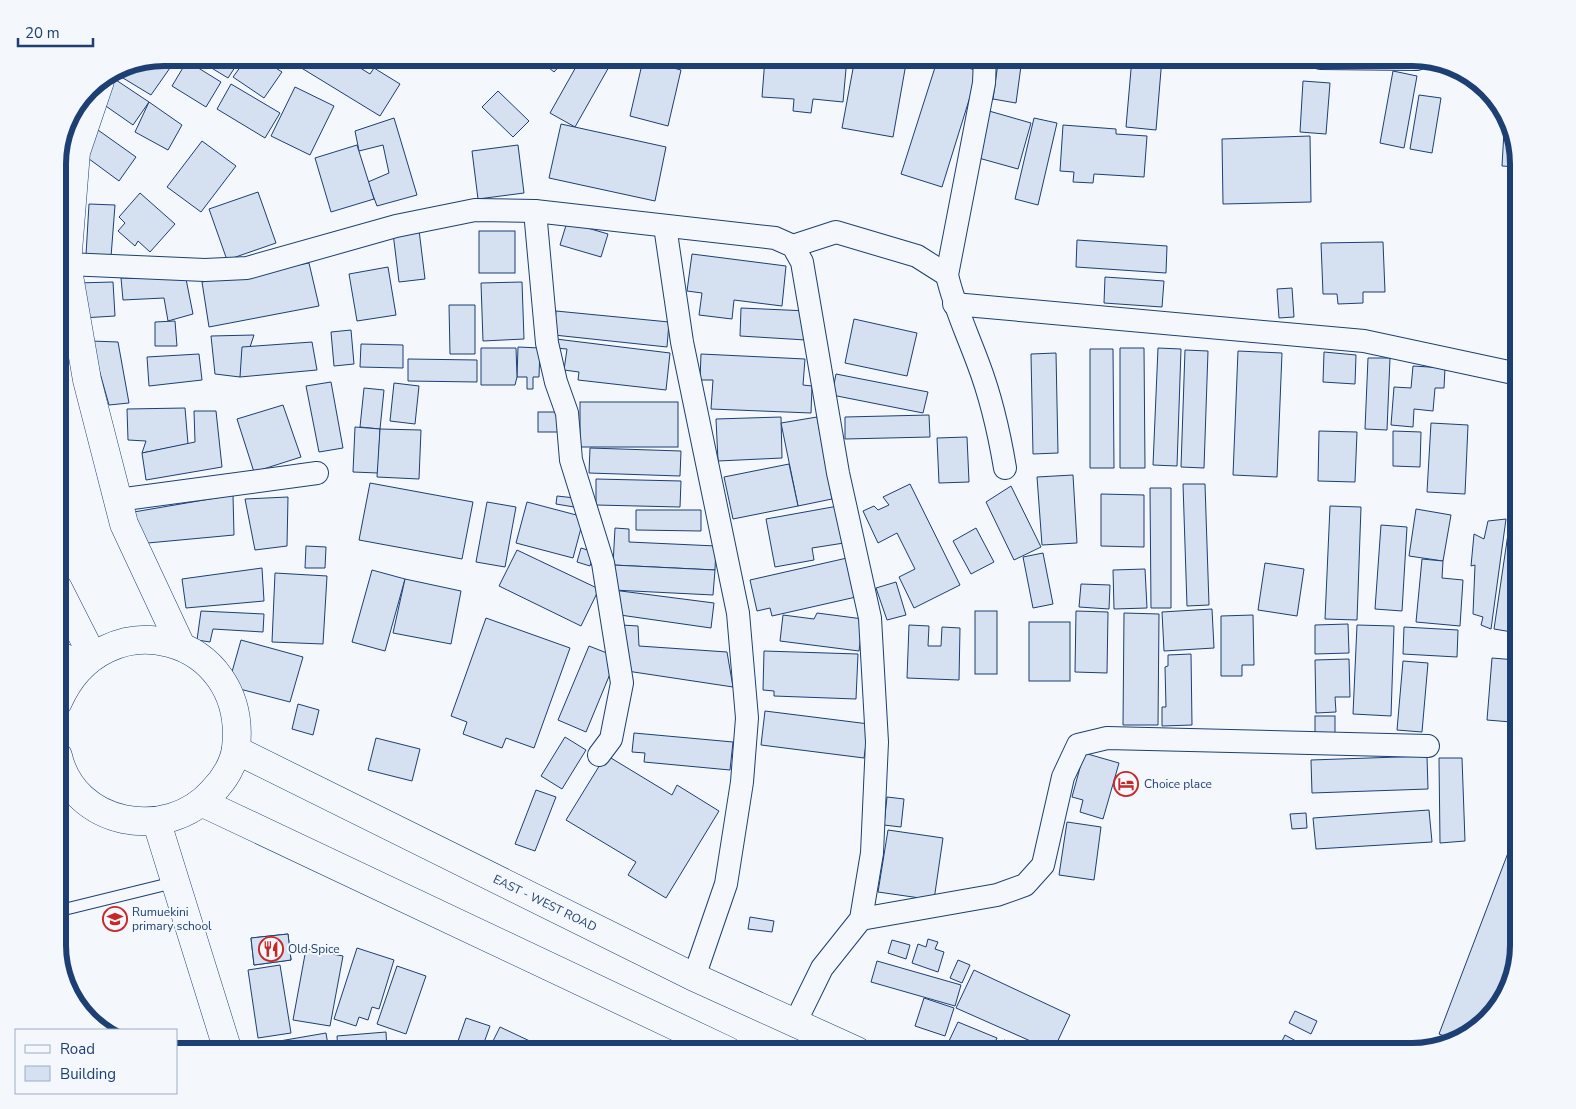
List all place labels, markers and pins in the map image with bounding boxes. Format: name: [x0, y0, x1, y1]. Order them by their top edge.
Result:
hotel icon: Choice place: [1113, 771, 1139, 797]
place label: Choice place: [1144, 776, 1212, 792]
place label: Rumuekini primary school: [132, 904, 212, 934]
school or university icon: Rumuekini primary school: [102, 906, 128, 932]
restaurant icon: Old Spice: [258, 936, 284, 962]
place label: Old Spice: [288, 941, 340, 957]

